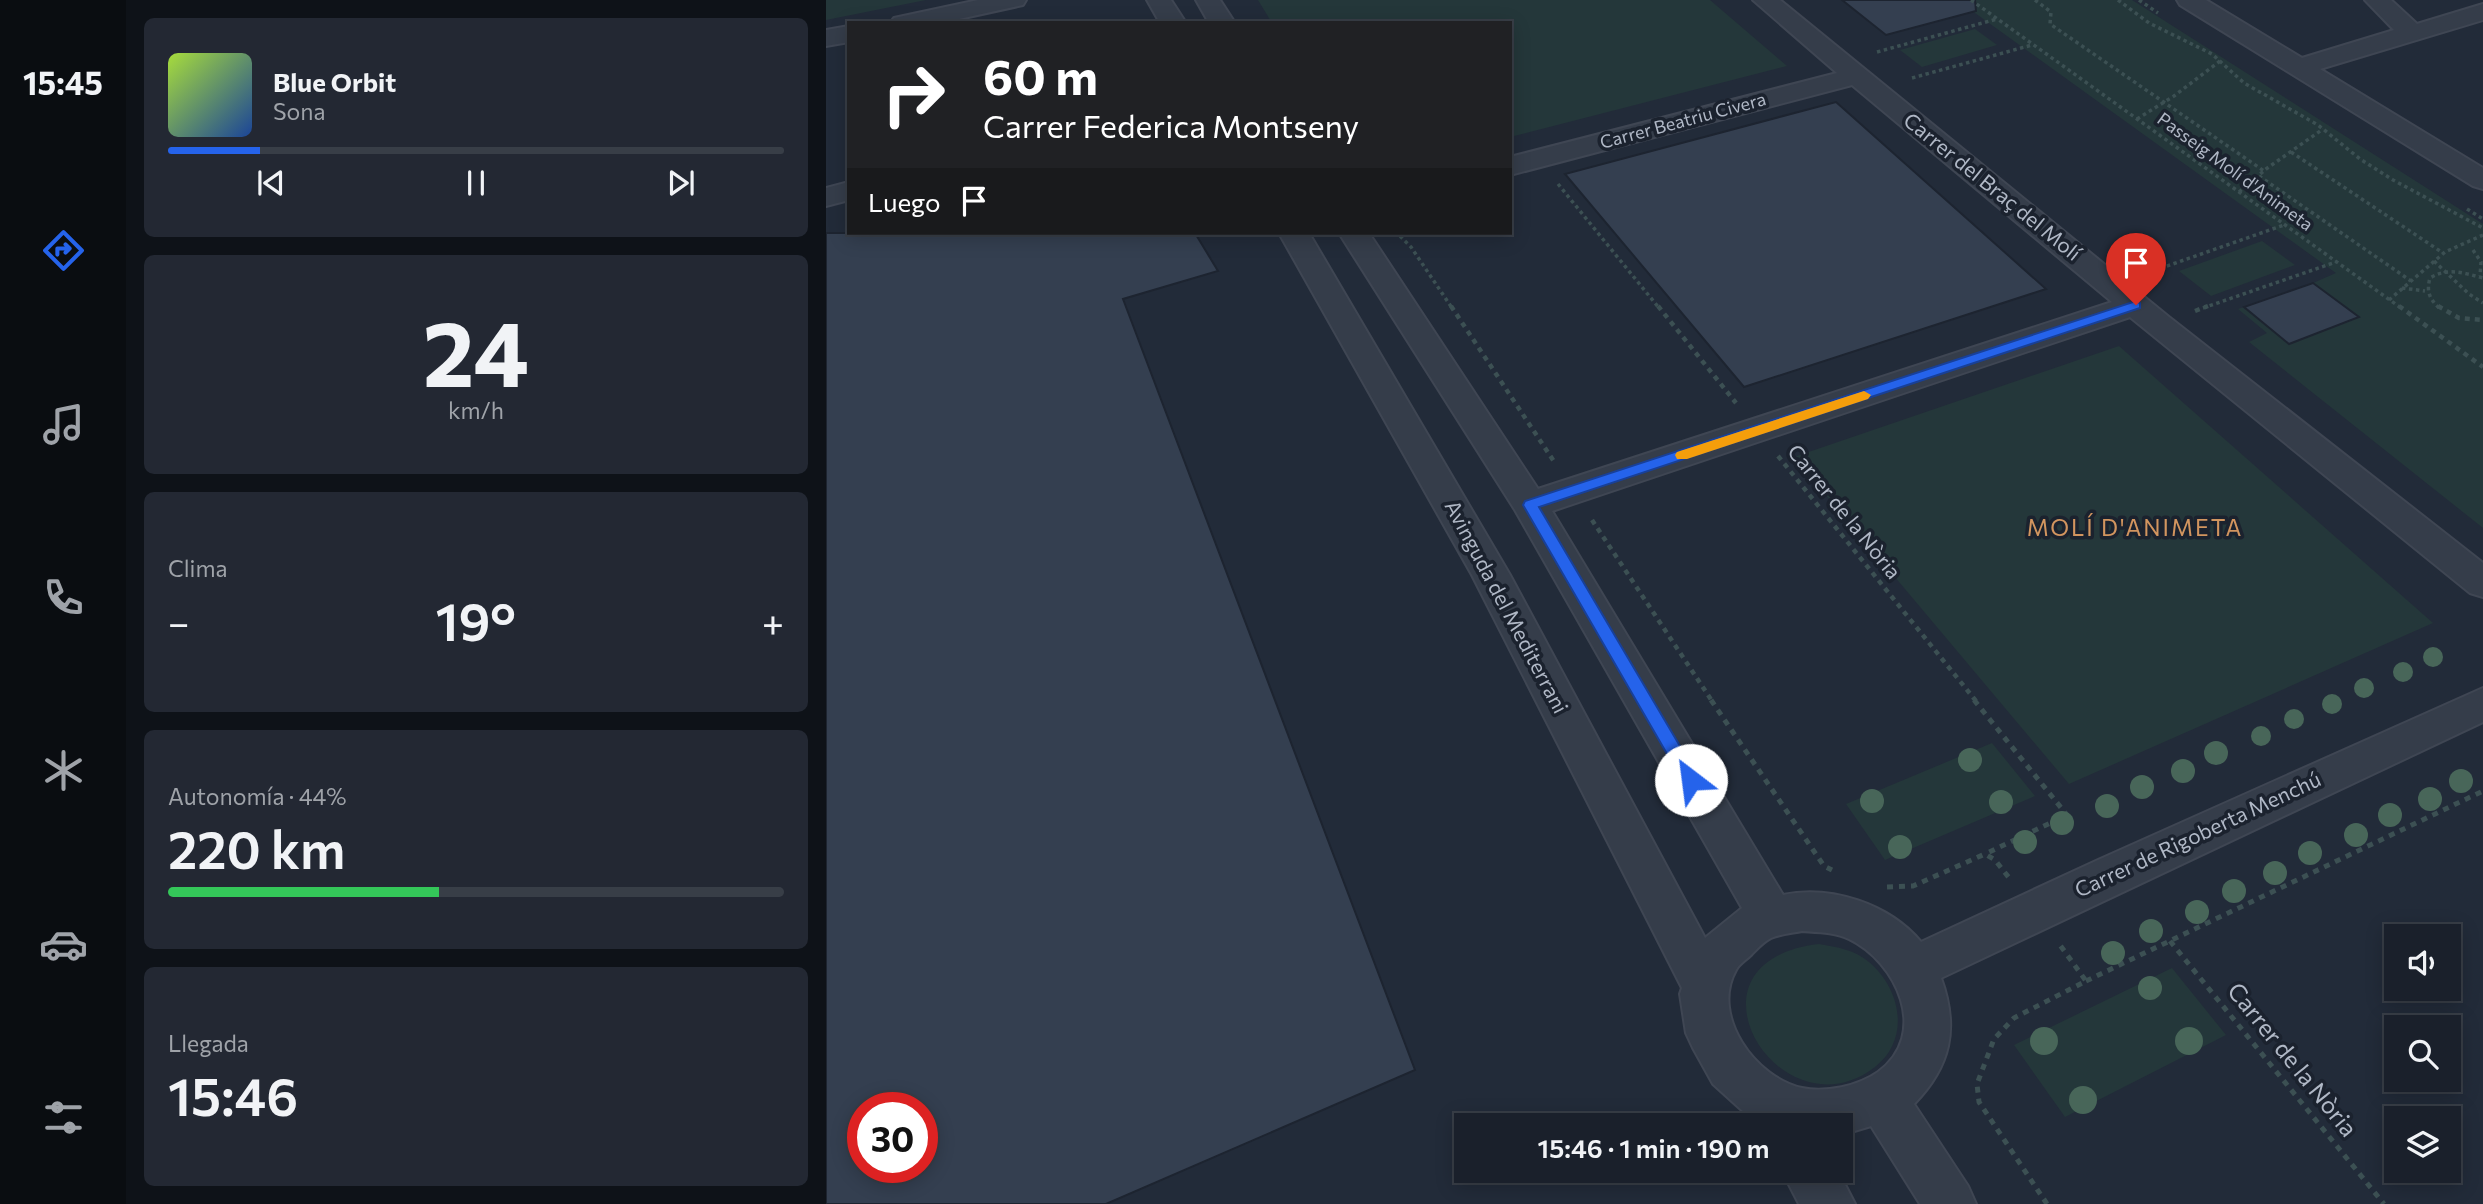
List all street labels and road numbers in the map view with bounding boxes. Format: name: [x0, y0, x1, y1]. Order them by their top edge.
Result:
street label: Carrer Beatriu Civera: [1597, 87, 1768, 153]
street label: Carrer del Braç del Molí: [1899, 107, 2087, 265]
street label: Passeig Molí d'Animeta: [2153, 107, 2318, 235]
street label: Carrer de la Nòria: [1783, 439, 1907, 583]
street label: Avinguda del Mediterrani: [1440, 495, 1574, 717]
street label: Carrer de Rigoberta Menchú: [2070, 766, 2324, 902]
street label: Carrer de la Nòria: [2222, 976, 2364, 1142]

